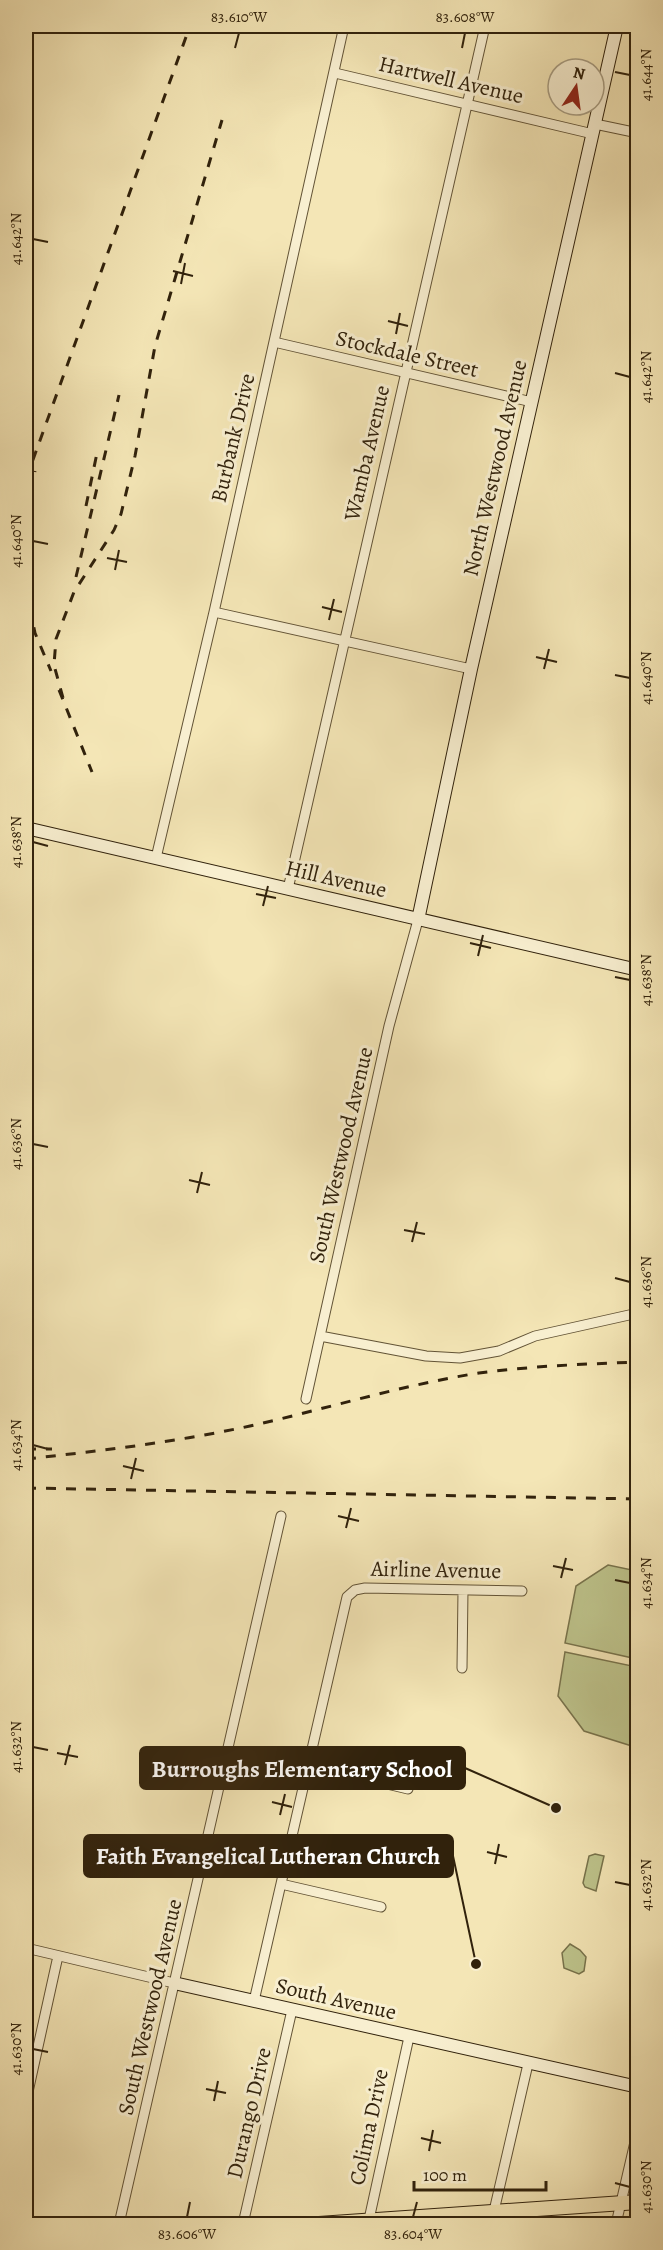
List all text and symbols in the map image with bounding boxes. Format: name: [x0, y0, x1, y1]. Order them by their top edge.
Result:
text: 83.610°W: [211, 7, 267, 27]
text: 83.608°W: [436, 7, 494, 27]
street label: Hartwell Avenue: [376, 49, 526, 111]
text: 41.644°N: [636, 49, 656, 101]
north arrow: [546, 57, 606, 117]
text: N: [571, 61, 588, 85]
text: 41.642°N: [6, 212, 26, 265]
street label: Stockdale Street: [333, 323, 481, 385]
text: 41.642°N: [636, 350, 656, 403]
street label: North Westwood Avenue: [455, 357, 535, 579]
street label: Burbank Drive: [204, 370, 262, 506]
street label: Wamba Avenue: [337, 382, 397, 525]
text: 41.640°N: [6, 514, 26, 568]
text: 41.640°N: [636, 651, 656, 705]
text: 41.638°N: [6, 816, 26, 868]
street label: Hill Avenue: [282, 853, 390, 905]
text: 41.638°N: [636, 954, 656, 1006]
street label: South Westwood Avenue: [302, 1044, 380, 1266]
text: 41.636°N: [6, 1118, 26, 1170]
text: 41.636°N: [636, 1256, 656, 1308]
text: 41.634°N: [6, 1419, 26, 1471]
street label: Airline Avenue: [370, 1554, 501, 1586]
text: 41.634°N: [636, 1557, 656, 1609]
text: 41.632°N: [6, 1721, 26, 1773]
callout: Burroughs Elementary School: [140, 1747, 465, 1789]
text: Burroughs Elementary School: [152, 1753, 453, 1785]
callout: Faith Evangelical Lutheran Church: [84, 1835, 453, 1877]
text: Faith Evangelical Lutheran Church: [96, 1840, 440, 1872]
text: 41.632°N: [636, 1859, 656, 1911]
street label: South Westwood Avenue: [111, 1896, 189, 2118]
street label: South Avenue: [273, 1971, 399, 2027]
text: 41.630°N: [6, 2022, 26, 2075]
street label: Durango Drive: [219, 2045, 279, 2181]
street label: Colima Drive: [342, 2066, 396, 2188]
scale bar: [414, 2154, 546, 2192]
text: 41.630°N: [636, 2160, 656, 2213]
text: 100 m: [423, 2163, 467, 2187]
text: 83.606°W: [158, 2224, 216, 2244]
text: 83.604°W: [384, 2224, 442, 2244]

